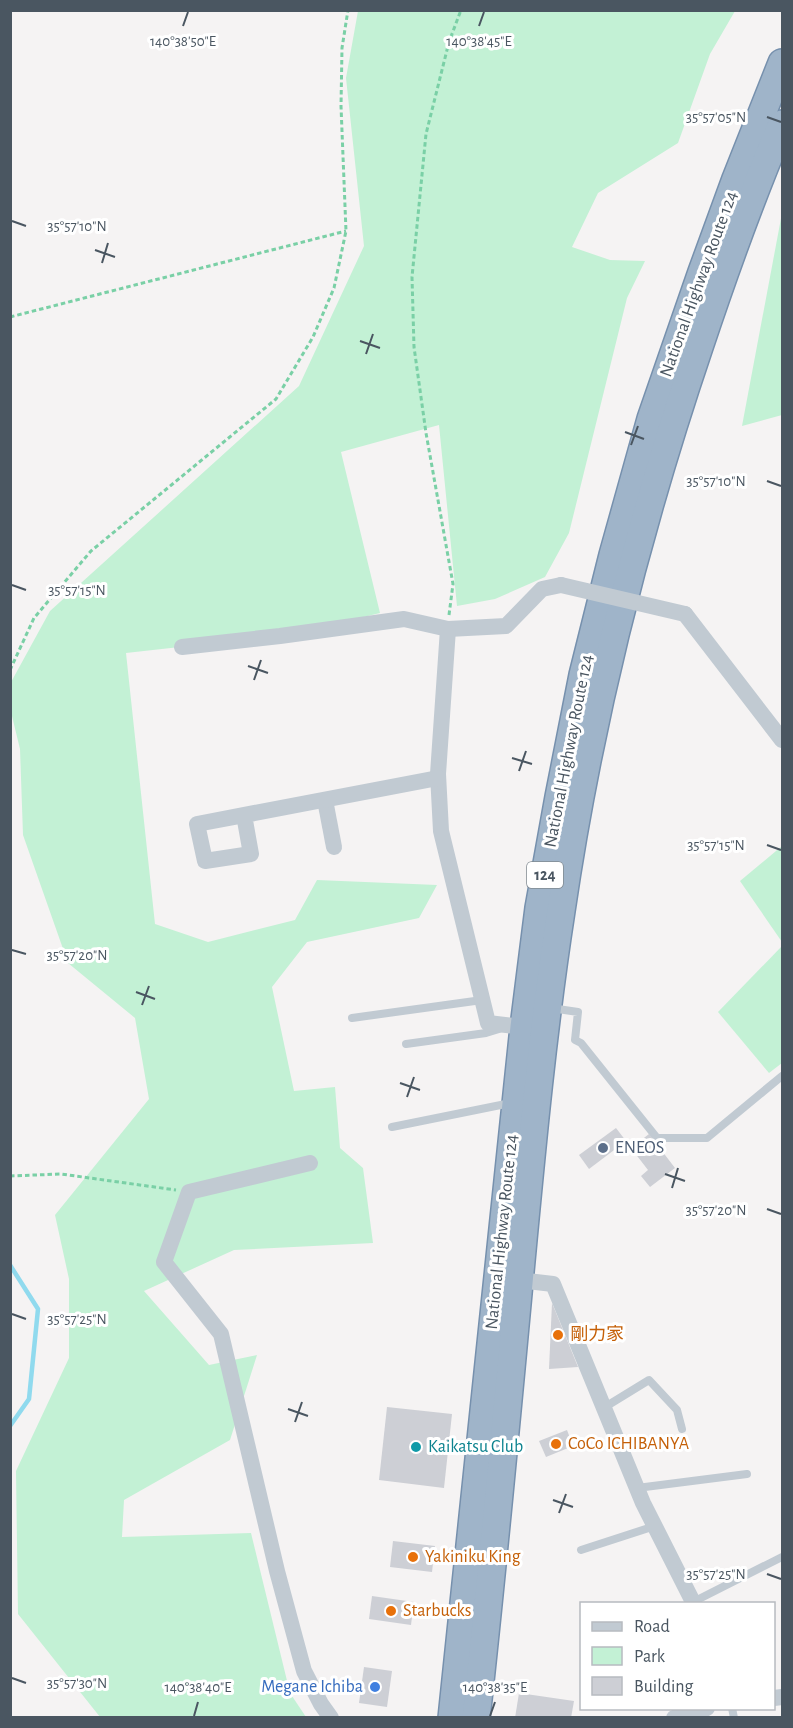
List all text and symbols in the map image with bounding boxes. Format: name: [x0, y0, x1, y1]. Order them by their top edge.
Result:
text: 140°38'50"E: [150, 34, 216, 49]
text: 140°38'45"E: [446, 34, 512, 49]
text: 35°57'05"N: [686, 110, 746, 125]
street label: National Highway Route 124: [657, 188, 741, 379]
text: 35°57'10"N: [47, 219, 107, 234]
text: 35°57'10"N: [686, 474, 746, 489]
text: 35°57'15"N: [48, 583, 106, 598]
street label: National Highway Route 124: [541, 653, 597, 849]
text: 35°57'15"N: [687, 838, 745, 853]
road number: 124: [527, 862, 563, 888]
text: 35°57'20"N: [46, 948, 108, 963]
street label: National Highway Route 124: [483, 1133, 521, 1331]
place label: ENEOS: [615, 1139, 664, 1157]
marker: ENEOS: [596, 1141, 610, 1155]
text: 35°57'20"N: [685, 1203, 747, 1218]
text: 35°57'25"N: [47, 1312, 107, 1327]
place label: 剛力家: [570, 1325, 624, 1344]
marker: 剛力家: [551, 1328, 565, 1342]
place label: CoCo ICHIBANYA: [568, 1435, 690, 1453]
marker: CoCo ICHIBANYA: [549, 1437, 563, 1451]
place label: Kaikatsu Club: [428, 1438, 523, 1456]
marker: Kaikatsu Club: [409, 1440, 423, 1454]
place label: Yakiniku King: [425, 1548, 521, 1566]
marker: Yakiniku King: [406, 1550, 420, 1564]
text: 35°57'25"N: [686, 1567, 746, 1582]
place label: Starbucks: [403, 1602, 471, 1620]
legend: [580, 1602, 775, 1710]
marker: Starbucks: [384, 1604, 398, 1618]
text: Road: [634, 1618, 670, 1636]
text: Park: [634, 1648, 666, 1666]
text: 35°57'30"N: [47, 1676, 107, 1691]
place label: Megane Ichiba: [261, 1678, 363, 1696]
text: Building: [634, 1678, 694, 1696]
text: 140°38'40"E: [164, 1680, 232, 1695]
marker: Megane Ichiba: [368, 1680, 382, 1694]
text: 140°38'35"E: [463, 1680, 527, 1695]

